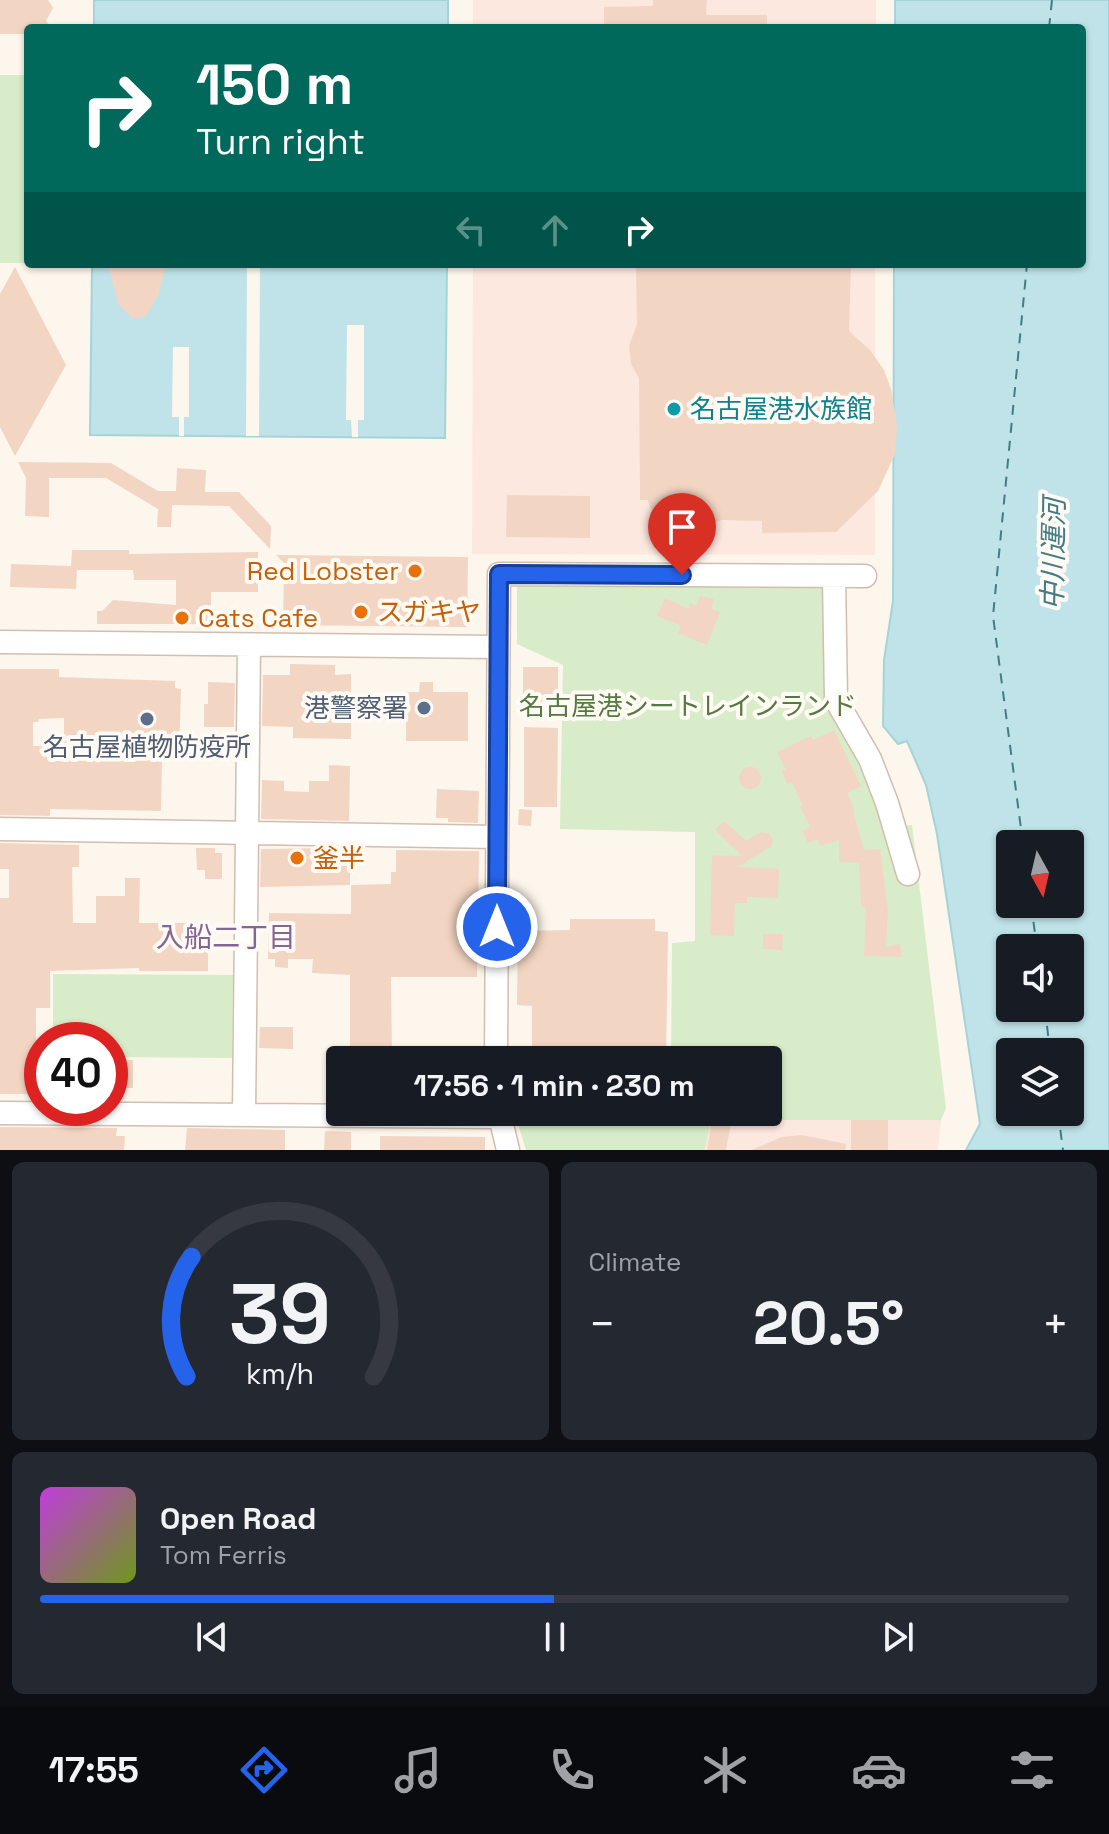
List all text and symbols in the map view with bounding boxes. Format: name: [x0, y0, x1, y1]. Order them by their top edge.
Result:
text: 150 m: [196, 49, 353, 120]
icon: right: [64, 56, 168, 160]
text: Turn right: [196, 119, 365, 165]
icon: left: [449, 208, 493, 252]
icon: ahead: [533, 208, 577, 252]
icon: right: [617, 208, 661, 252]
place label: 名古屋港水族館: [690, 392, 872, 426]
marker: 名古屋港水族館: [665, 400, 683, 418]
pin: [648, 493, 716, 575]
water label: 中川運河: [1034, 493, 1072, 610]
icon: arrive: [660, 505, 704, 549]
place label: Red Lobster: [247, 554, 399, 588]
marker: Red Lobster: [406, 562, 424, 580]
place label: スガキヤ: [377, 595, 481, 629]
place label: Cats Cafe: [198, 601, 318, 635]
marker: スガキヤ: [352, 603, 370, 621]
marker: Cats Cafe: [173, 609, 191, 627]
park label: 名古屋港シートレインランド: [519, 689, 857, 723]
place label: 港警察署: [304, 691, 408, 725]
marker: 港警察署: [415, 699, 433, 717]
marker: 名古屋植物防疫所: [138, 710, 156, 728]
place label: 名古屋植物防疫所: [43, 730, 251, 764]
north arrow: [996, 830, 1084, 918]
map controls: [996, 830, 1084, 1126]
place label: 釜半: [313, 841, 365, 875]
marker: 釜半: [288, 849, 306, 867]
position arrow: [455, 885, 539, 969]
district label: 入船二丁目: [156, 919, 296, 955]
button: sound: [996, 934, 1084, 1022]
speed limit sign: 40: [24, 1022, 128, 1126]
button: layers: [996, 1038, 1084, 1126]
text: 17:56 · 1 min · 230 m: [413, 1066, 695, 1105]
text: Climate: [589, 1245, 681, 1279]
text: 39: [229, 1261, 331, 1367]
text: 20.5°: [753, 1285, 904, 1362]
text: −: [589, 1296, 616, 1352]
text: +: [1042, 1296, 1069, 1352]
text: km/h: [246, 1356, 314, 1392]
text: Open Road: [160, 1499, 316, 1538]
text: Tom Ferris: [160, 1538, 287, 1572]
icon: previous: [190, 1615, 234, 1659]
icon: pause: [533, 1615, 577, 1659]
icon: next: [876, 1615, 920, 1659]
icon: directions: [236, 1742, 292, 1798]
icon: music: [390, 1742, 446, 1798]
icon: phone: [544, 1742, 600, 1798]
icon: climate: [697, 1742, 753, 1798]
icon: car: [851, 1742, 907, 1798]
icon: filters: [1004, 1742, 1060, 1798]
text: 17:55: [49, 1747, 139, 1793]

